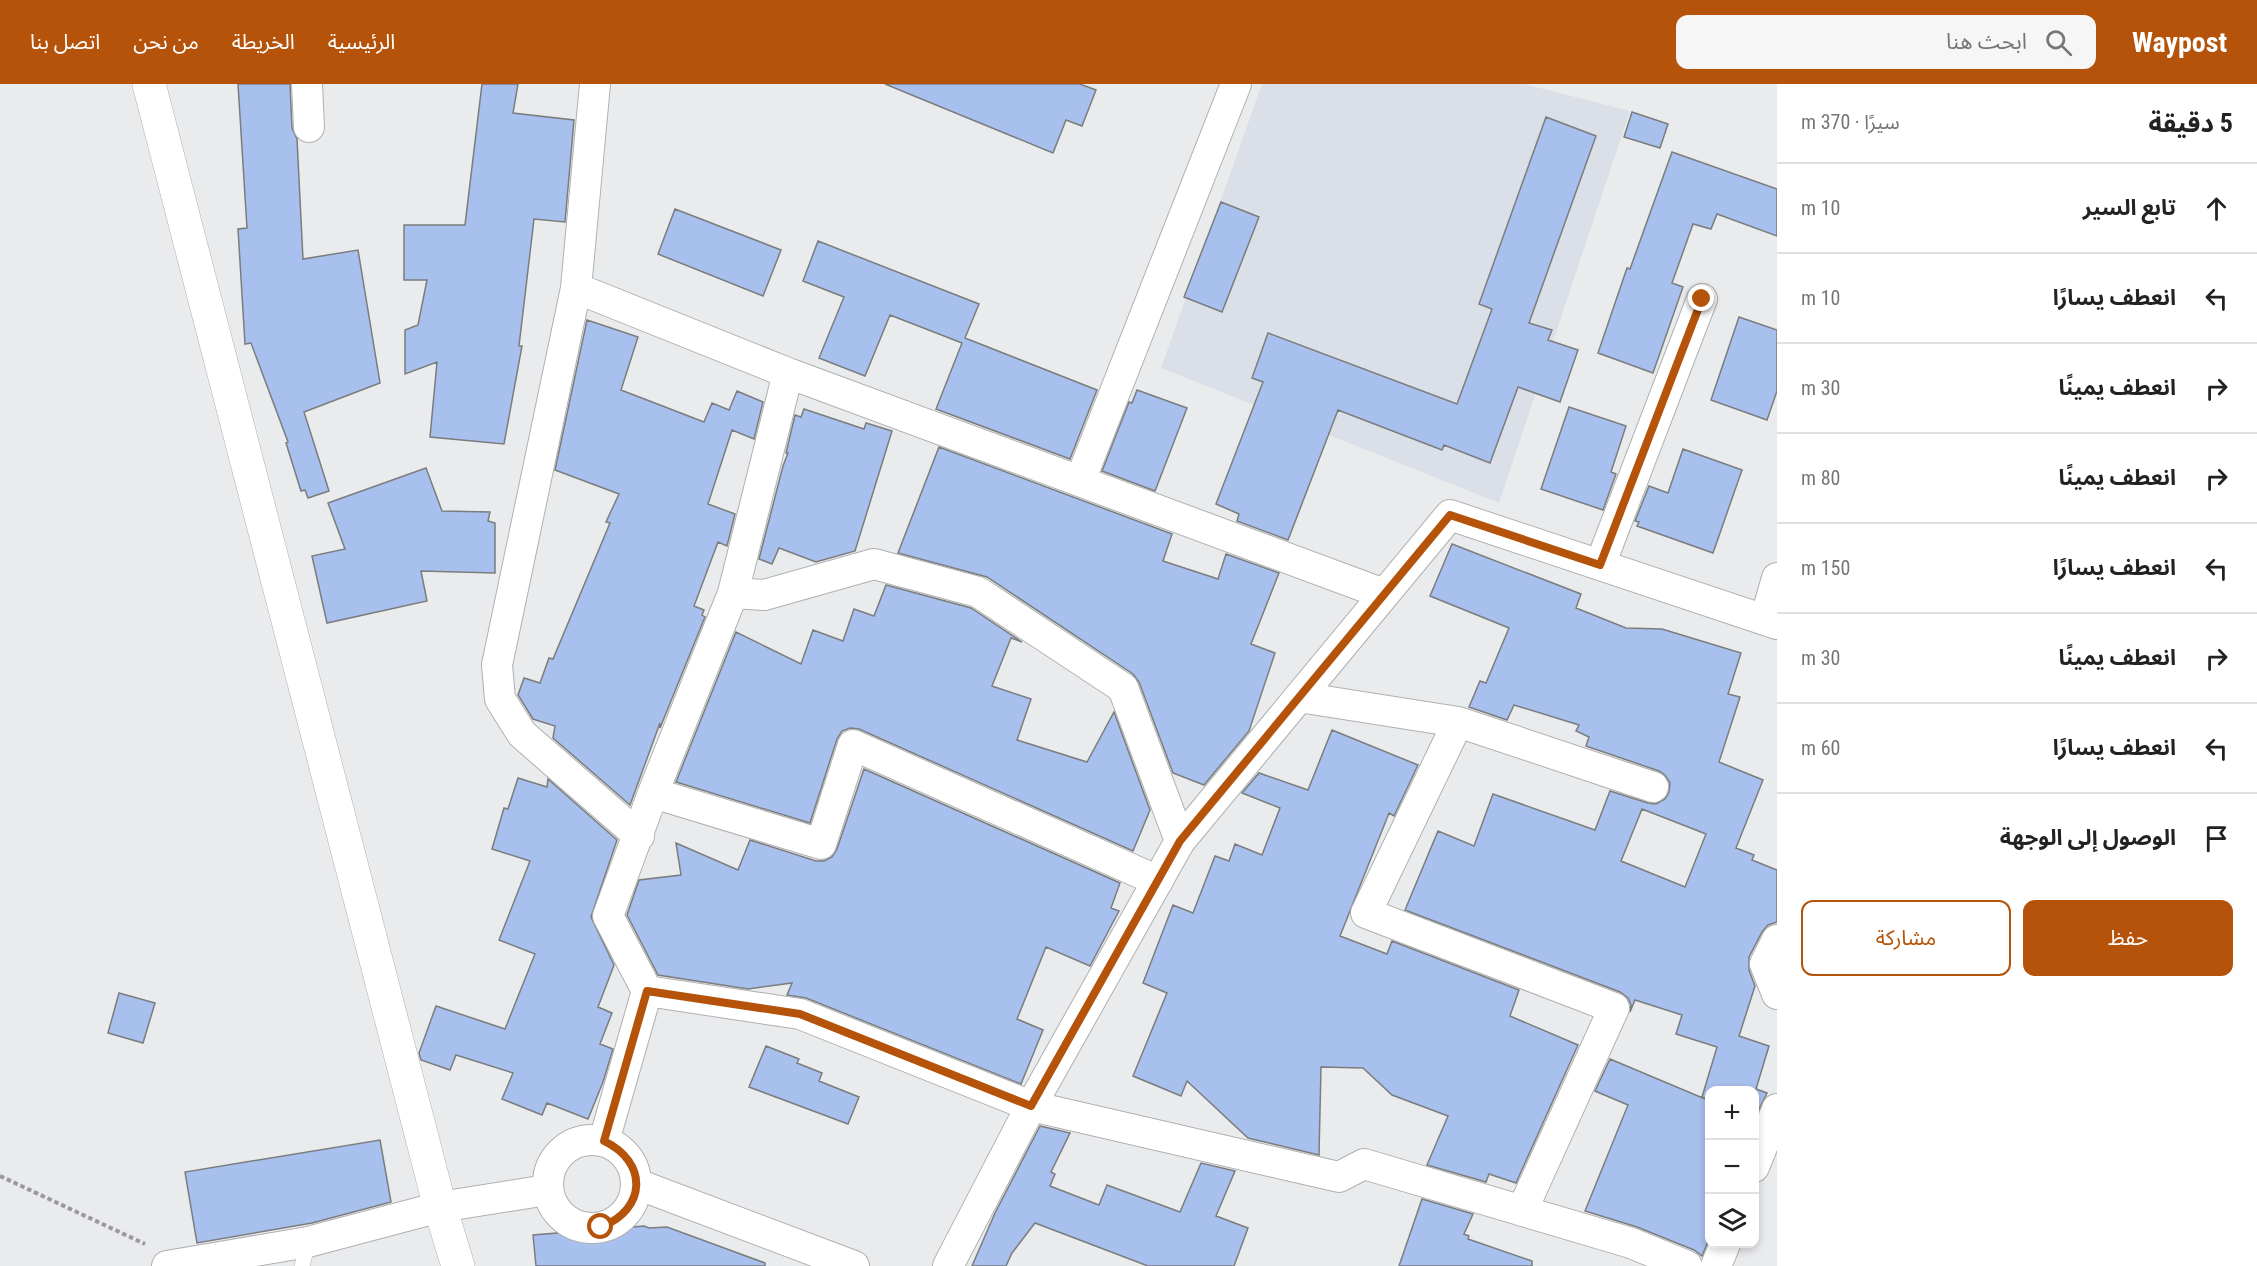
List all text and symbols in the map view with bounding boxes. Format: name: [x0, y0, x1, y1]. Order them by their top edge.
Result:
search box: [1676, 15, 2096, 69]
icon: search: [2042, 26, 2075, 59]
text: Waypost: [2132, 26, 2227, 59]
text: ابحث هنا: [1946, 29, 2027, 54]
text: اتصل بنا: [30, 30, 100, 54]
text: من نحن: [133, 30, 199, 54]
text: الخريطة: [232, 30, 295, 54]
text: الرئيسية: [328, 30, 395, 54]
text: 5 دقيقة: [2148, 108, 2233, 138]
text: سيرًا · 370 m: [1801, 110, 1900, 134]
icon: ahead: [2200, 192, 2233, 225]
text: تابع السير: [2083, 195, 2176, 220]
text: 10 m: [1801, 196, 1840, 220]
icon: left: [2200, 282, 2233, 315]
route end: [1688, 285, 1714, 311]
text: انعطف يسارًا: [2053, 285, 2176, 310]
text: 10 m: [1801, 286, 1840, 310]
icon: right: [2200, 372, 2233, 405]
text: انعطف يمينًا: [2058, 375, 2176, 400]
text: 30 m: [1801, 376, 1840, 400]
icon: right: [2200, 462, 2233, 495]
text: انعطف يمينًا: [2058, 465, 2176, 490]
text: 80 m: [1801, 466, 1840, 490]
icon: left: [2200, 552, 2233, 585]
text: انعطف يسارًا: [2053, 555, 2176, 580]
text: 150 m: [1801, 556, 1850, 580]
icon: right: [2200, 642, 2233, 675]
text: انعطف يمينًا: [2058, 645, 2176, 670]
text: 30 m: [1801, 646, 1840, 670]
icon: left: [2200, 732, 2233, 765]
text: انعطف يسارًا: [2053, 735, 2176, 760]
text: 60 m: [1801, 736, 1840, 760]
icon: arrive: [2200, 822, 2233, 855]
text: الوصول إلى الوجهة: [2000, 825, 2176, 850]
button: مشاركة: [1801, 900, 2011, 976]
button: حفظ: [2023, 900, 2233, 976]
map controls: [1705, 1086, 1759, 1248]
button: +: [1705, 1086, 1759, 1140]
button: −: [1705, 1140, 1759, 1194]
button: layers: [1705, 1194, 1759, 1248]
route start: [587, 1213, 613, 1239]

